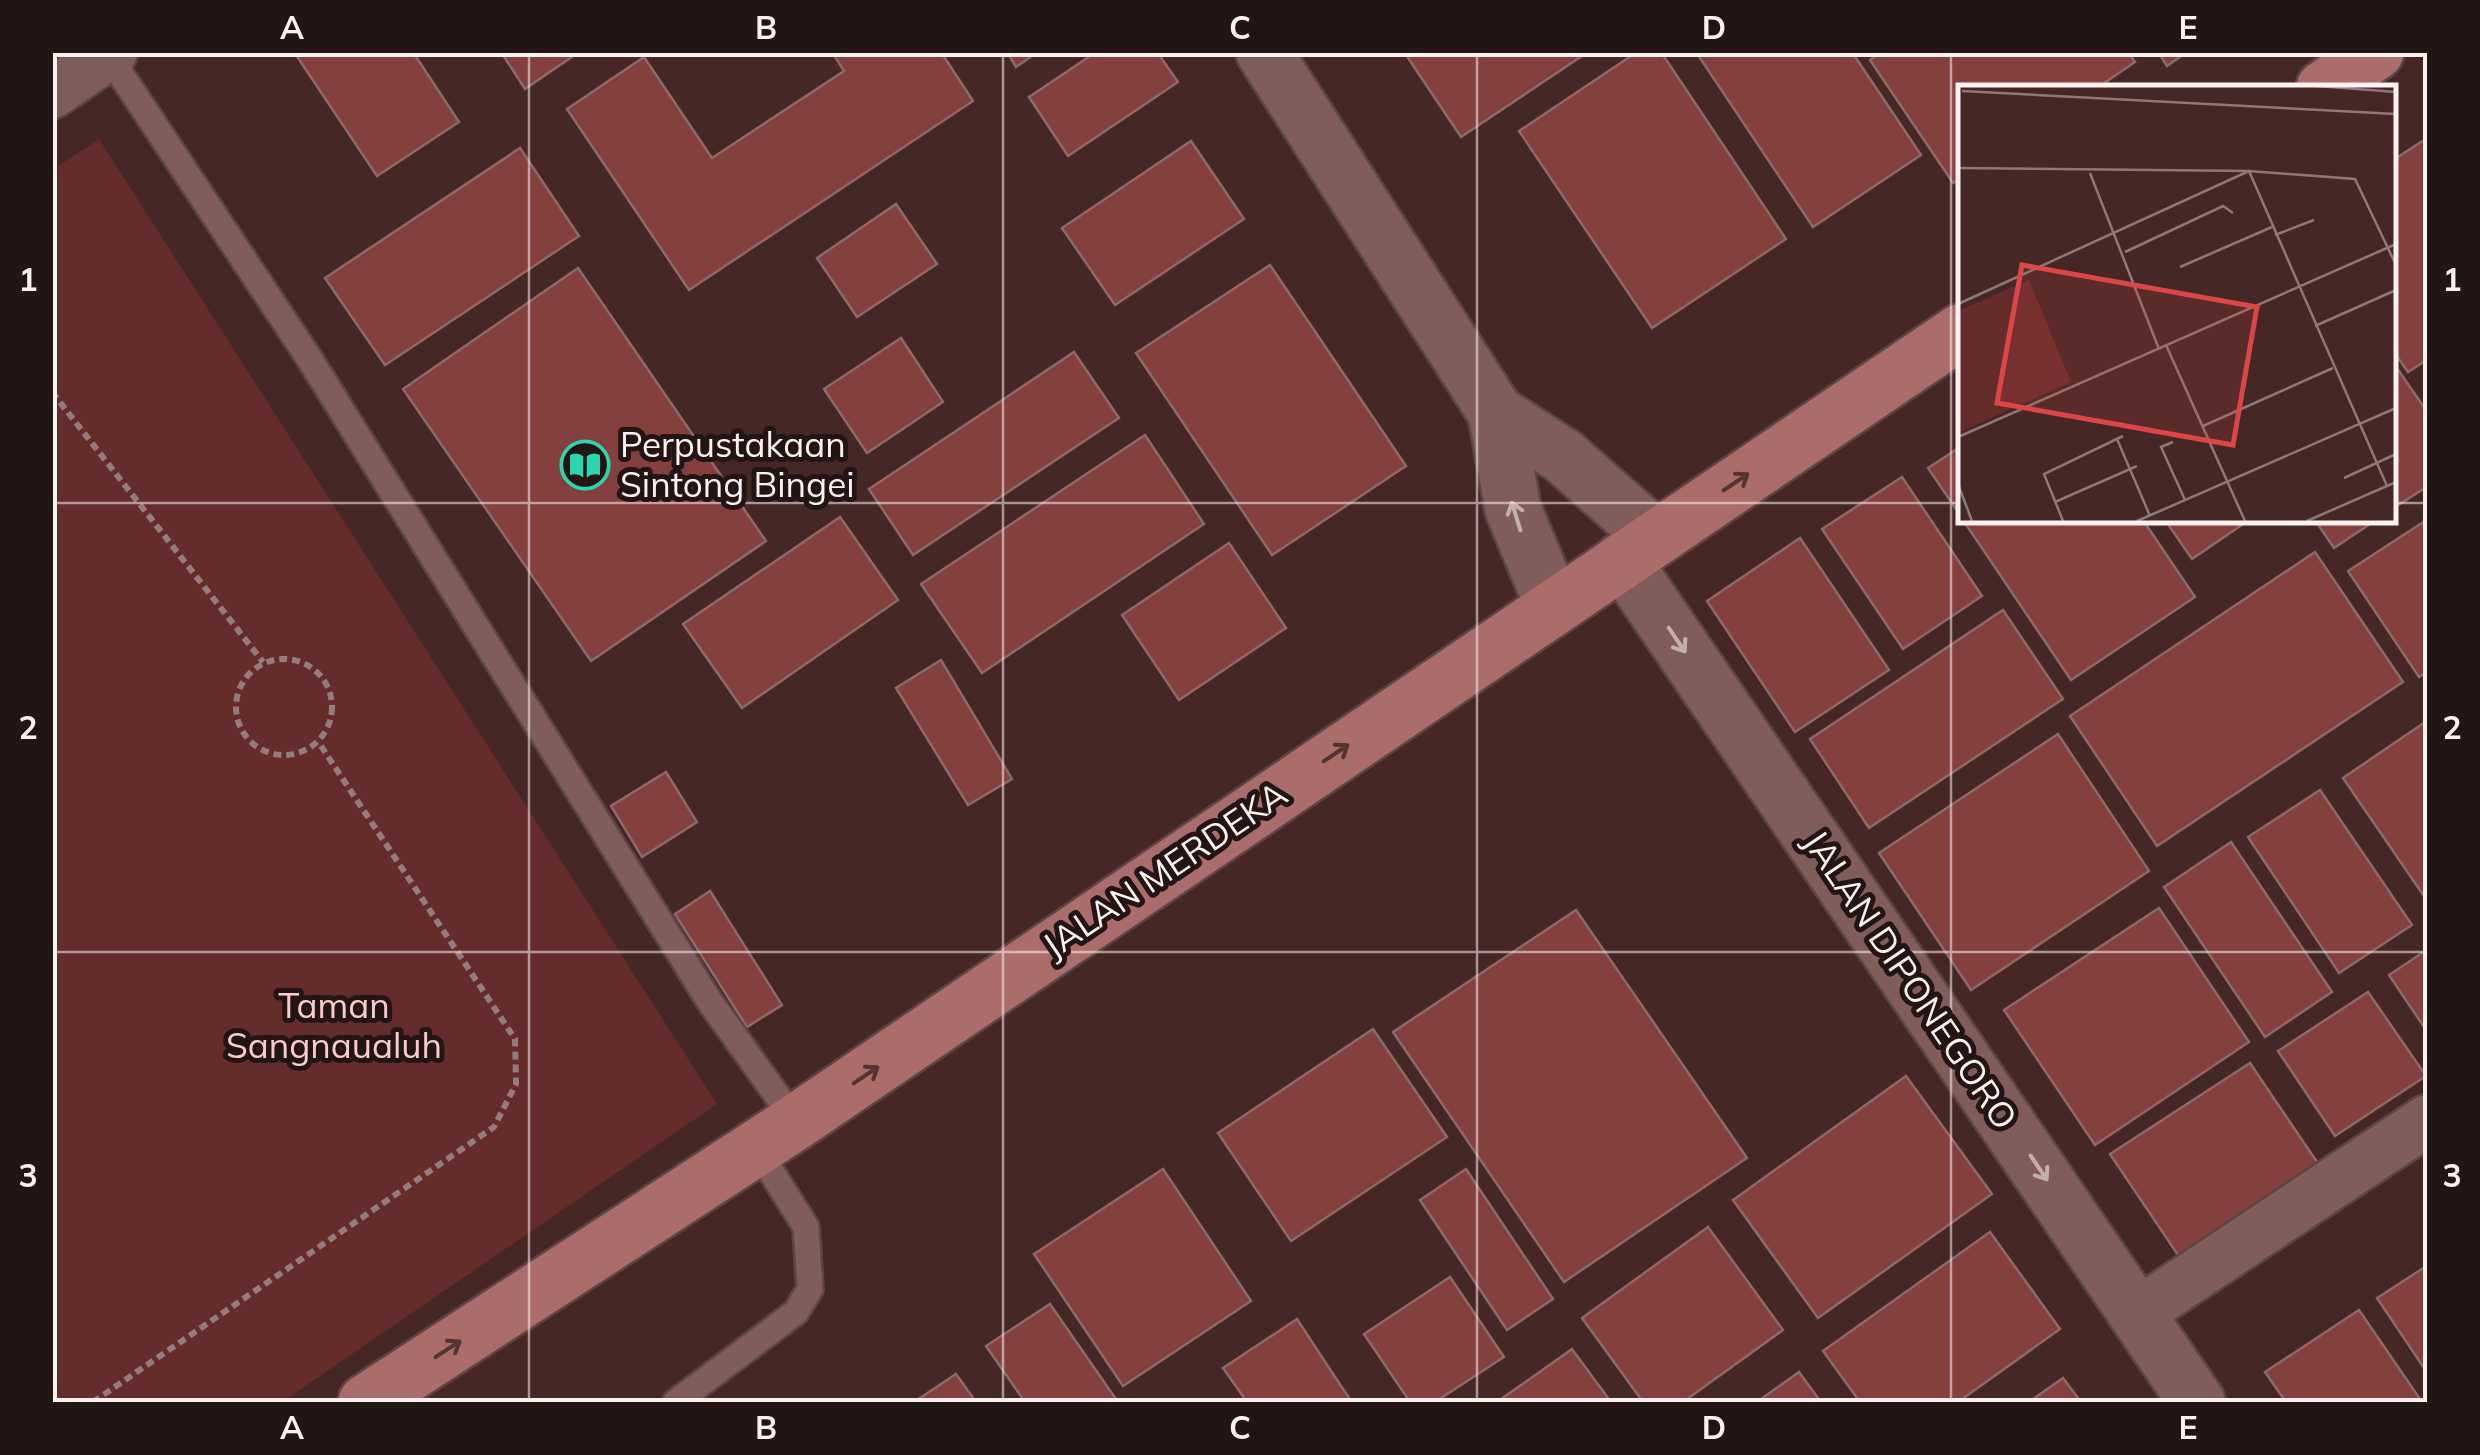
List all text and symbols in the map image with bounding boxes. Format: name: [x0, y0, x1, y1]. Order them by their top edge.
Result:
text: A: [280, 7, 304, 47]
text: B: [755, 7, 777, 47]
text: C: [1229, 7, 1251, 47]
text: D: [1702, 7, 1726, 47]
text: E: [2178, 7, 2198, 47]
inset map: [1958, 85, 2395, 522]
text: 1: [18, 259, 38, 299]
text: 1: [2442, 259, 2462, 299]
place label: Perpustakaan Sintong Bingei: [620, 422, 855, 506]
library icon: Perpustakaan Sintong Bingei: [559, 439, 611, 491]
one-way arrow: [1721, 472, 1749, 493]
one-way arrow: [1506, 500, 1524, 532]
one-way arrow: [1666, 626, 1687, 654]
text: 2: [18, 707, 38, 747]
text: 2: [2442, 707, 2462, 747]
one-way arrow: [1322, 743, 1350, 764]
street label: JALAN MERDEKA: [1034, 771, 1295, 967]
street label: JALAN DIPONEGORO: [1794, 821, 2027, 1138]
park label: Taman Sangnaualuh: [226, 983, 442, 1067]
one-way arrow: [851, 1065, 879, 1086]
one-way arrow: [2028, 1154, 2049, 1181]
text: 3: [18, 1155, 38, 1195]
text: 3: [2442, 1155, 2462, 1195]
one-way arrow: [433, 1339, 461, 1360]
text: A: [280, 1407, 304, 1447]
text: B: [755, 1407, 777, 1447]
text: C: [1229, 1407, 1251, 1447]
text: D: [1702, 1407, 1726, 1447]
text: E: [2178, 1407, 2198, 1447]

